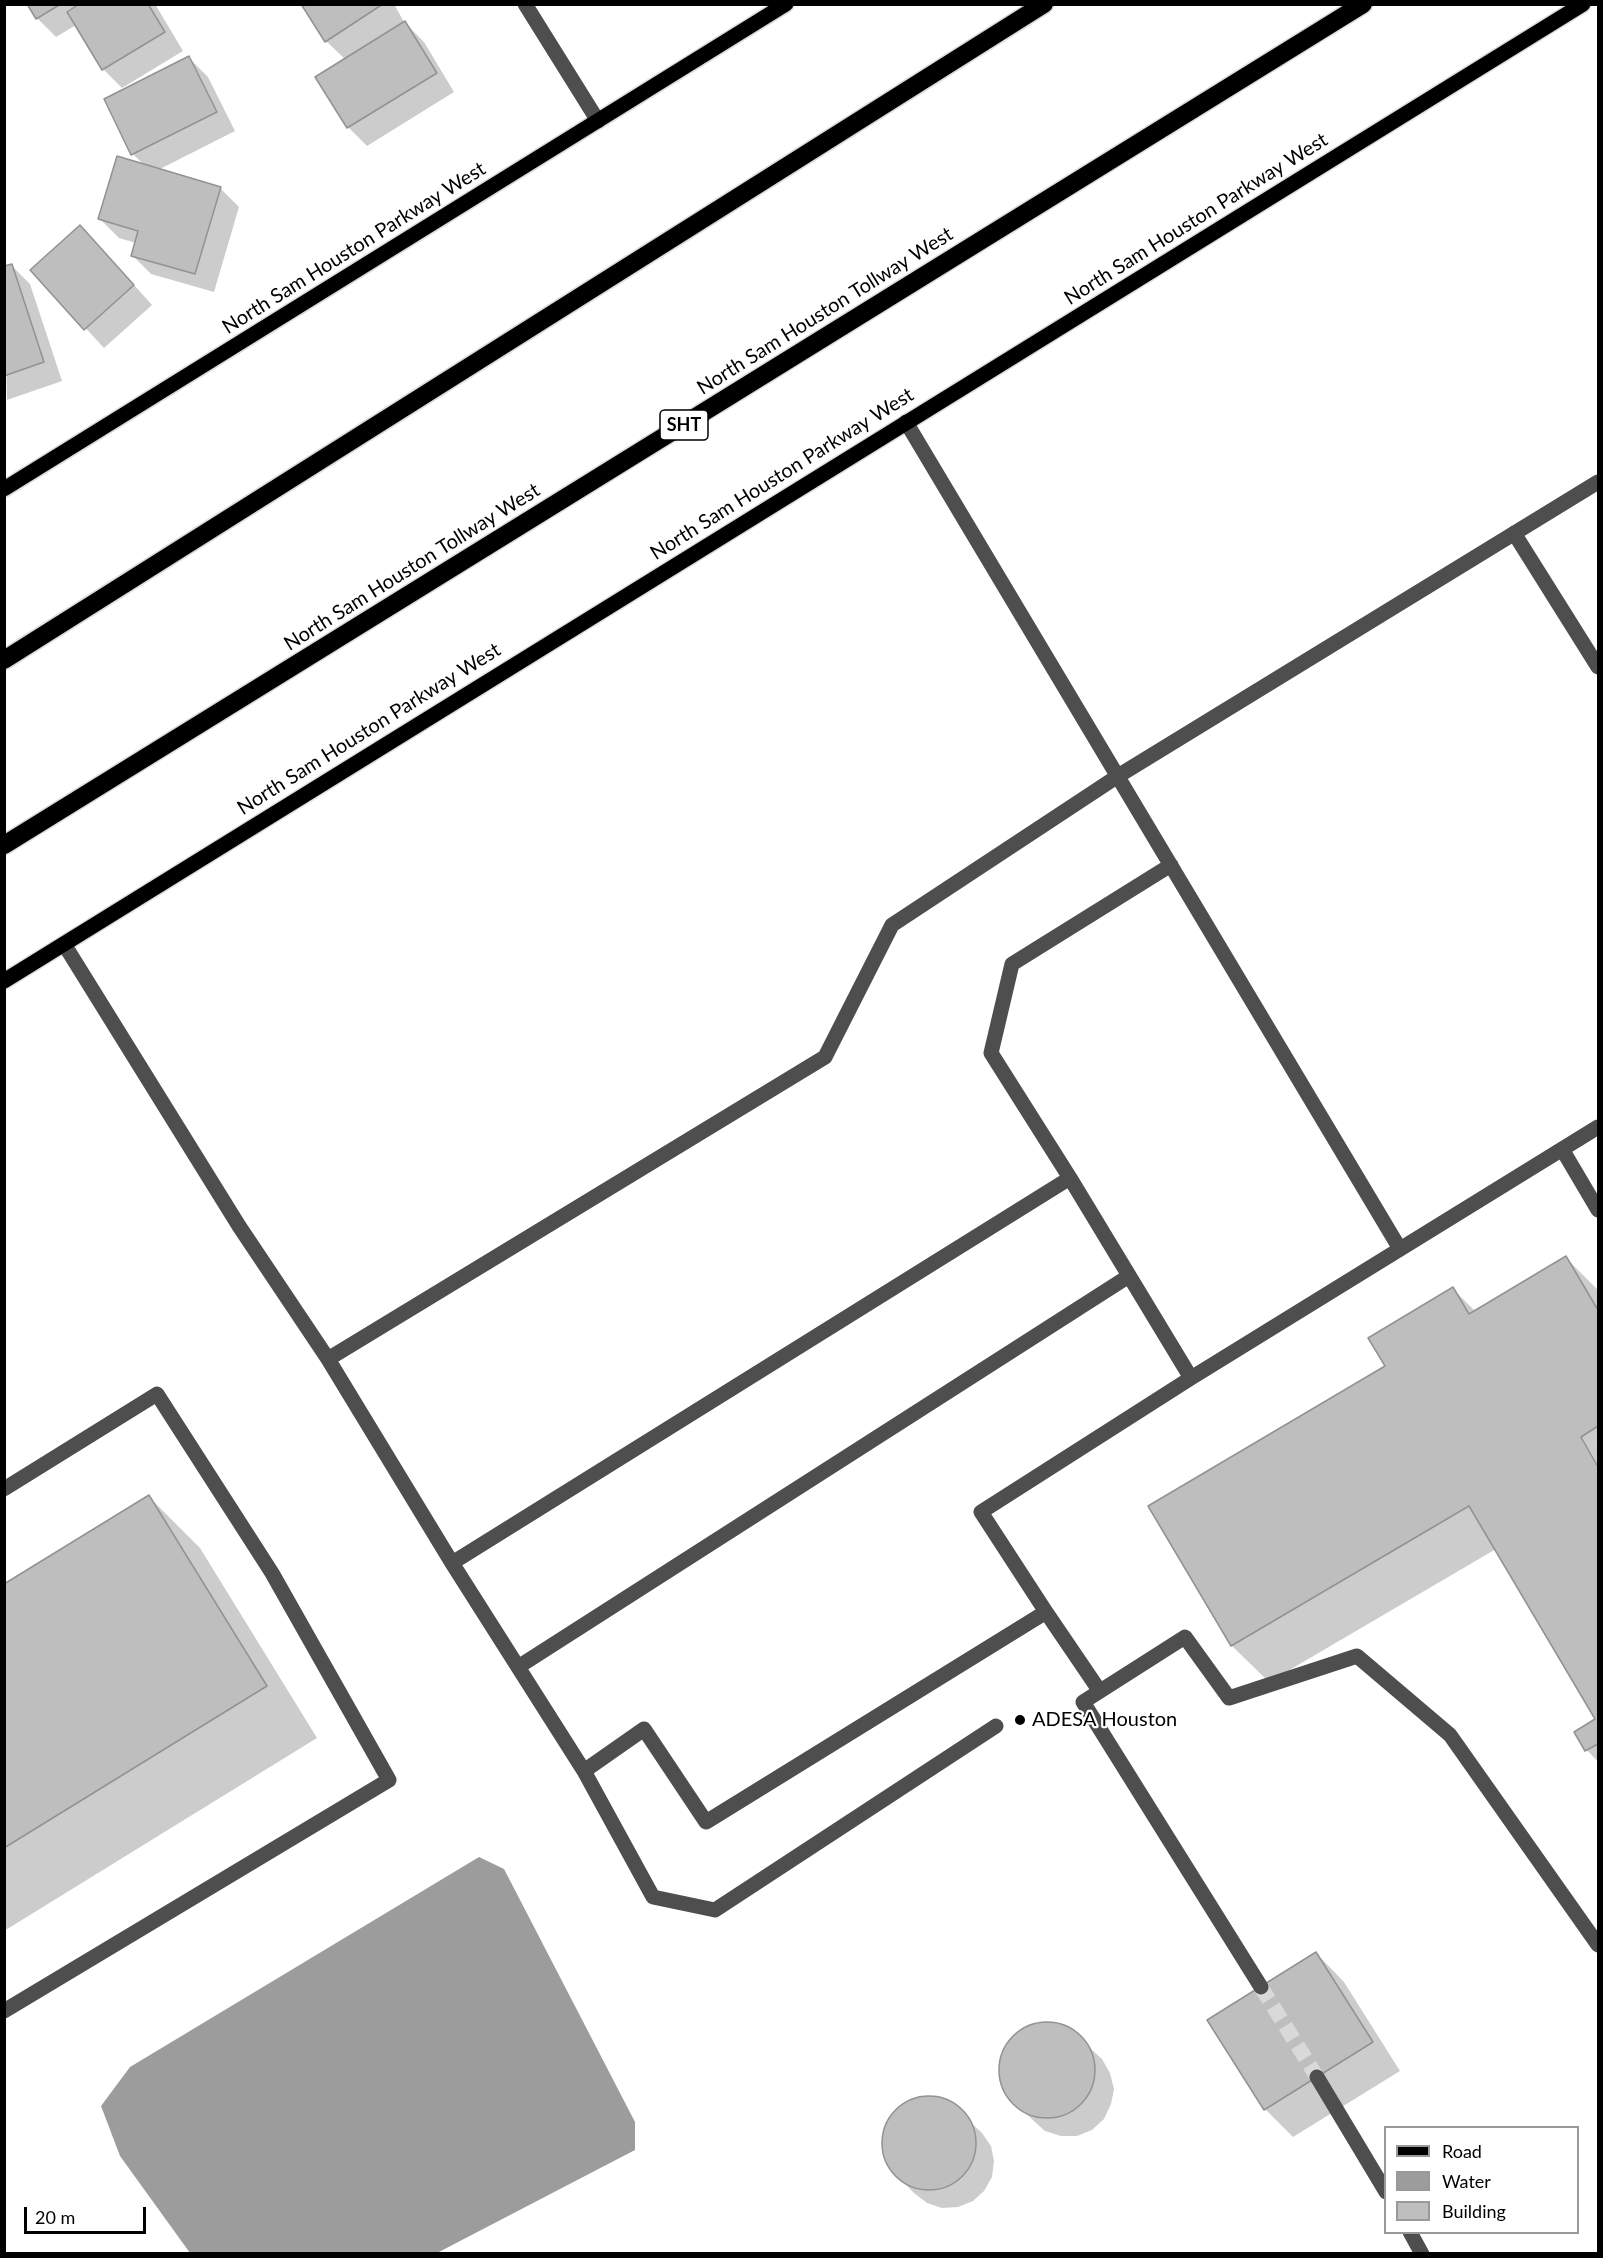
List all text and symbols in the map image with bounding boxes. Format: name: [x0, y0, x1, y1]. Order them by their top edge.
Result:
street label: North Sam Houston Parkway West: [1060, 128, 1332, 310]
street label: North Sam Houston Parkway West: [218, 157, 490, 339]
street label: North Sam Houston Tollway West: [693, 222, 957, 400]
street label: North Sam Houston Parkway West: [646, 383, 918, 565]
road number: SHT: [660, 410, 708, 440]
street label: North Sam Houston Tollway West: [280, 478, 544, 656]
street label: North Sam Houston Parkway West: [233, 638, 505, 820]
place label: ADESA Houston: [1032, 1708, 1177, 1732]
marker: ADESA Houston: [1013, 1713, 1027, 1727]
legend: [1384, 2126, 1579, 2234]
text: Road: [1442, 2140, 1482, 2162]
text: Water: [1442, 2170, 1491, 2192]
scale bar: [27, 2195, 148, 2233]
text: Building: [1442, 2200, 1506, 2222]
text: 20 m: [35, 2206, 75, 2228]

